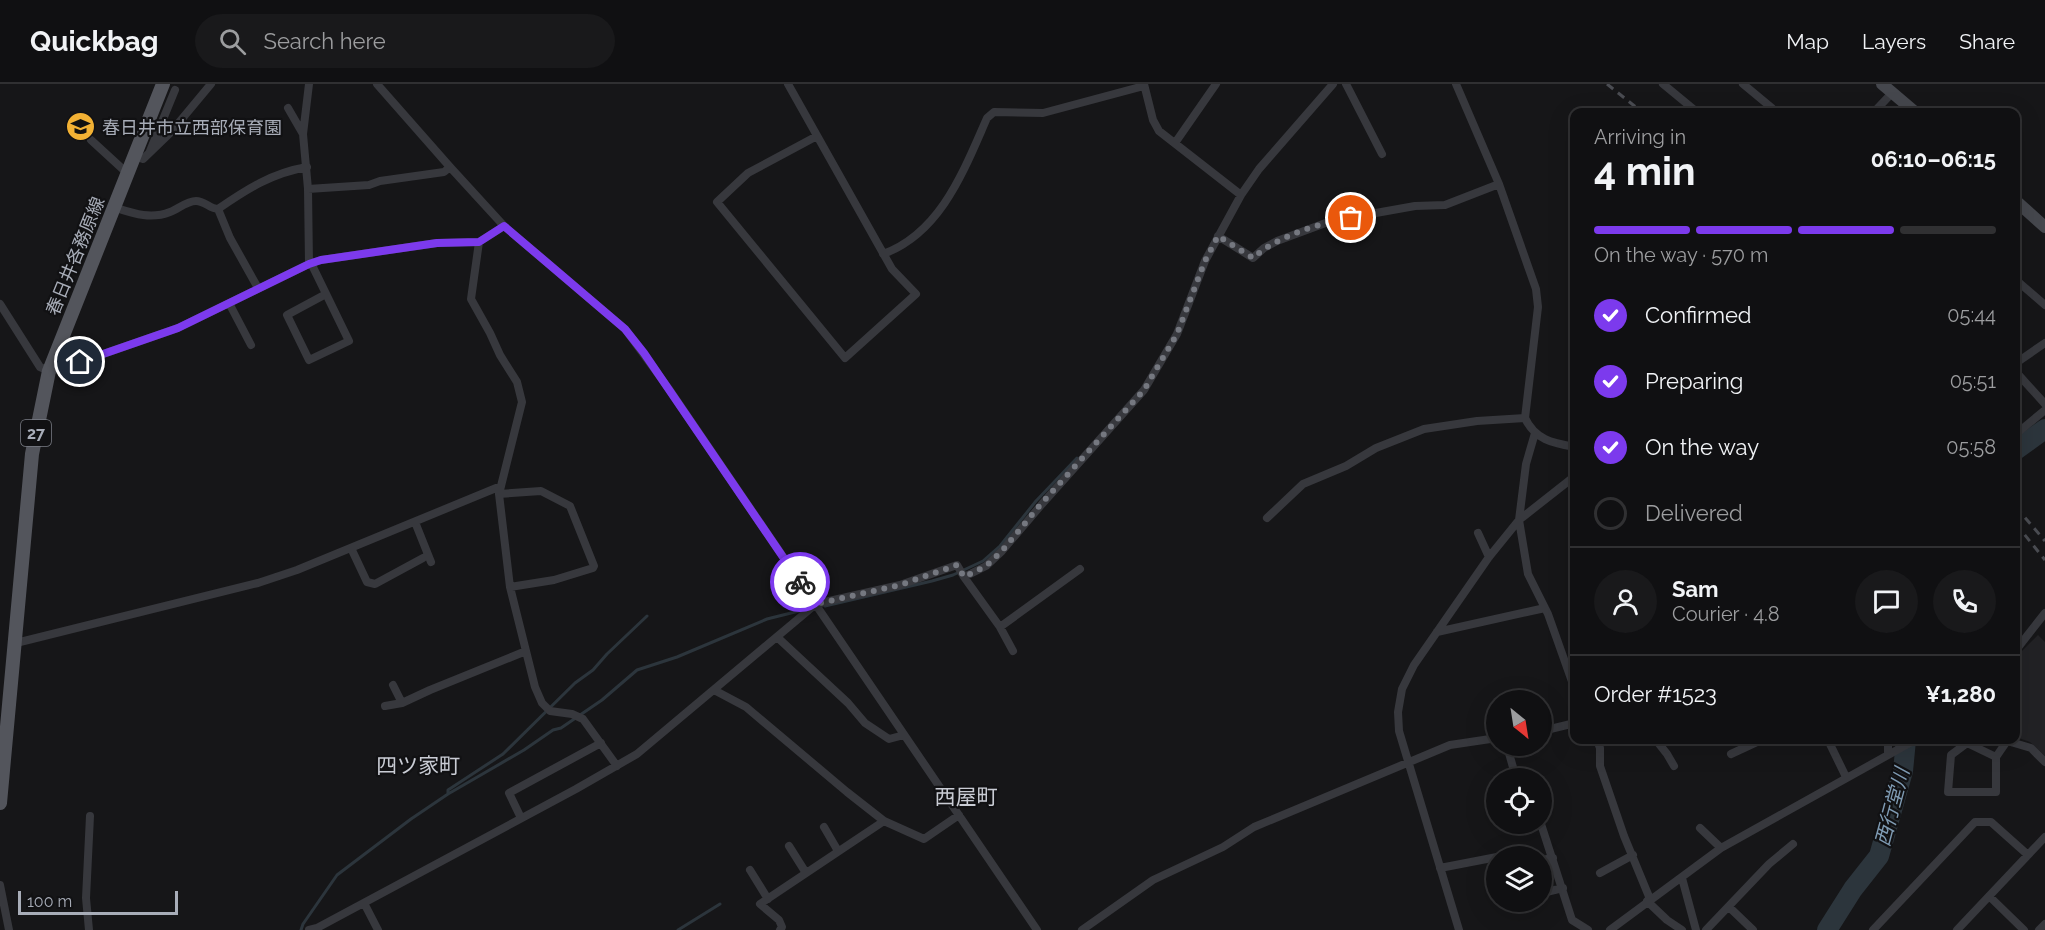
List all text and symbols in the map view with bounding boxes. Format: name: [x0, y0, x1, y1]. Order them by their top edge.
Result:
search box: [195, 14, 615, 68]
text: Quickbag: [30, 25, 159, 58]
icon: search: [216, 25, 249, 58]
text: Search here: [264, 28, 386, 54]
text: Map: [1786, 29, 1829, 54]
text: Layers: [1862, 29, 1926, 54]
text: Share: [1959, 29, 2015, 54]
school or university icon: 春日井市立西部保育園: [65, 111, 97, 143]
place label: 春日井市立西部保育園: [102, 117, 282, 138]
text: Arriving in: [1594, 125, 1686, 149]
text: 06:10–06:15: [1871, 146, 1996, 172]
text: 4 min: [1594, 148, 1695, 194]
pin: [1325, 192, 1376, 243]
street label: 春日井各務原線: [42, 194, 108, 318]
icon: bag: [1334, 201, 1367, 234]
text: On the way · 570 m: [1594, 243, 1768, 267]
icon: check: [1594, 299, 1627, 332]
text: Confirmed: [1645, 302, 1752, 328]
text: 05:44: [1947, 303, 1996, 327]
pin: [54, 336, 105, 387]
icon: home: [63, 345, 96, 378]
icon: check: [1594, 365, 1627, 398]
text: Preparing: [1645, 368, 1743, 394]
text: 05:51: [1950, 369, 1996, 393]
road number: 27: [21, 420, 51, 446]
icon: check: [1594, 431, 1627, 464]
text: On the way: [1645, 434, 1759, 460]
text: 05:58: [1946, 435, 1996, 459]
text: Delivered: [1645, 500, 1743, 526]
courier: [770, 552, 830, 612]
icon: bike: [784, 566, 817, 599]
button: person: [1594, 570, 1657, 633]
button: chat: [1855, 570, 1918, 633]
button: phone: [1933, 570, 1996, 633]
text: Sam: [1672, 576, 1719, 602]
text: Courier · 4.8: [1672, 602, 1780, 626]
text: Order #1523: [1594, 681, 1717, 707]
text: ¥1,280: [1925, 681, 1996, 707]
north arrow: [1486, 690, 1552, 756]
map controls: [1486, 690, 1552, 912]
district label: 四ツ家町: [376, 753, 460, 778]
water label: 西行堂川: [1870, 763, 1914, 849]
button: locate: [1486, 768, 1552, 834]
district label: 西屋町: [935, 784, 998, 809]
button: layers: [1486, 846, 1552, 912]
scale bar: [18, 888, 178, 916]
text: 100 m: [27, 892, 72, 911]

